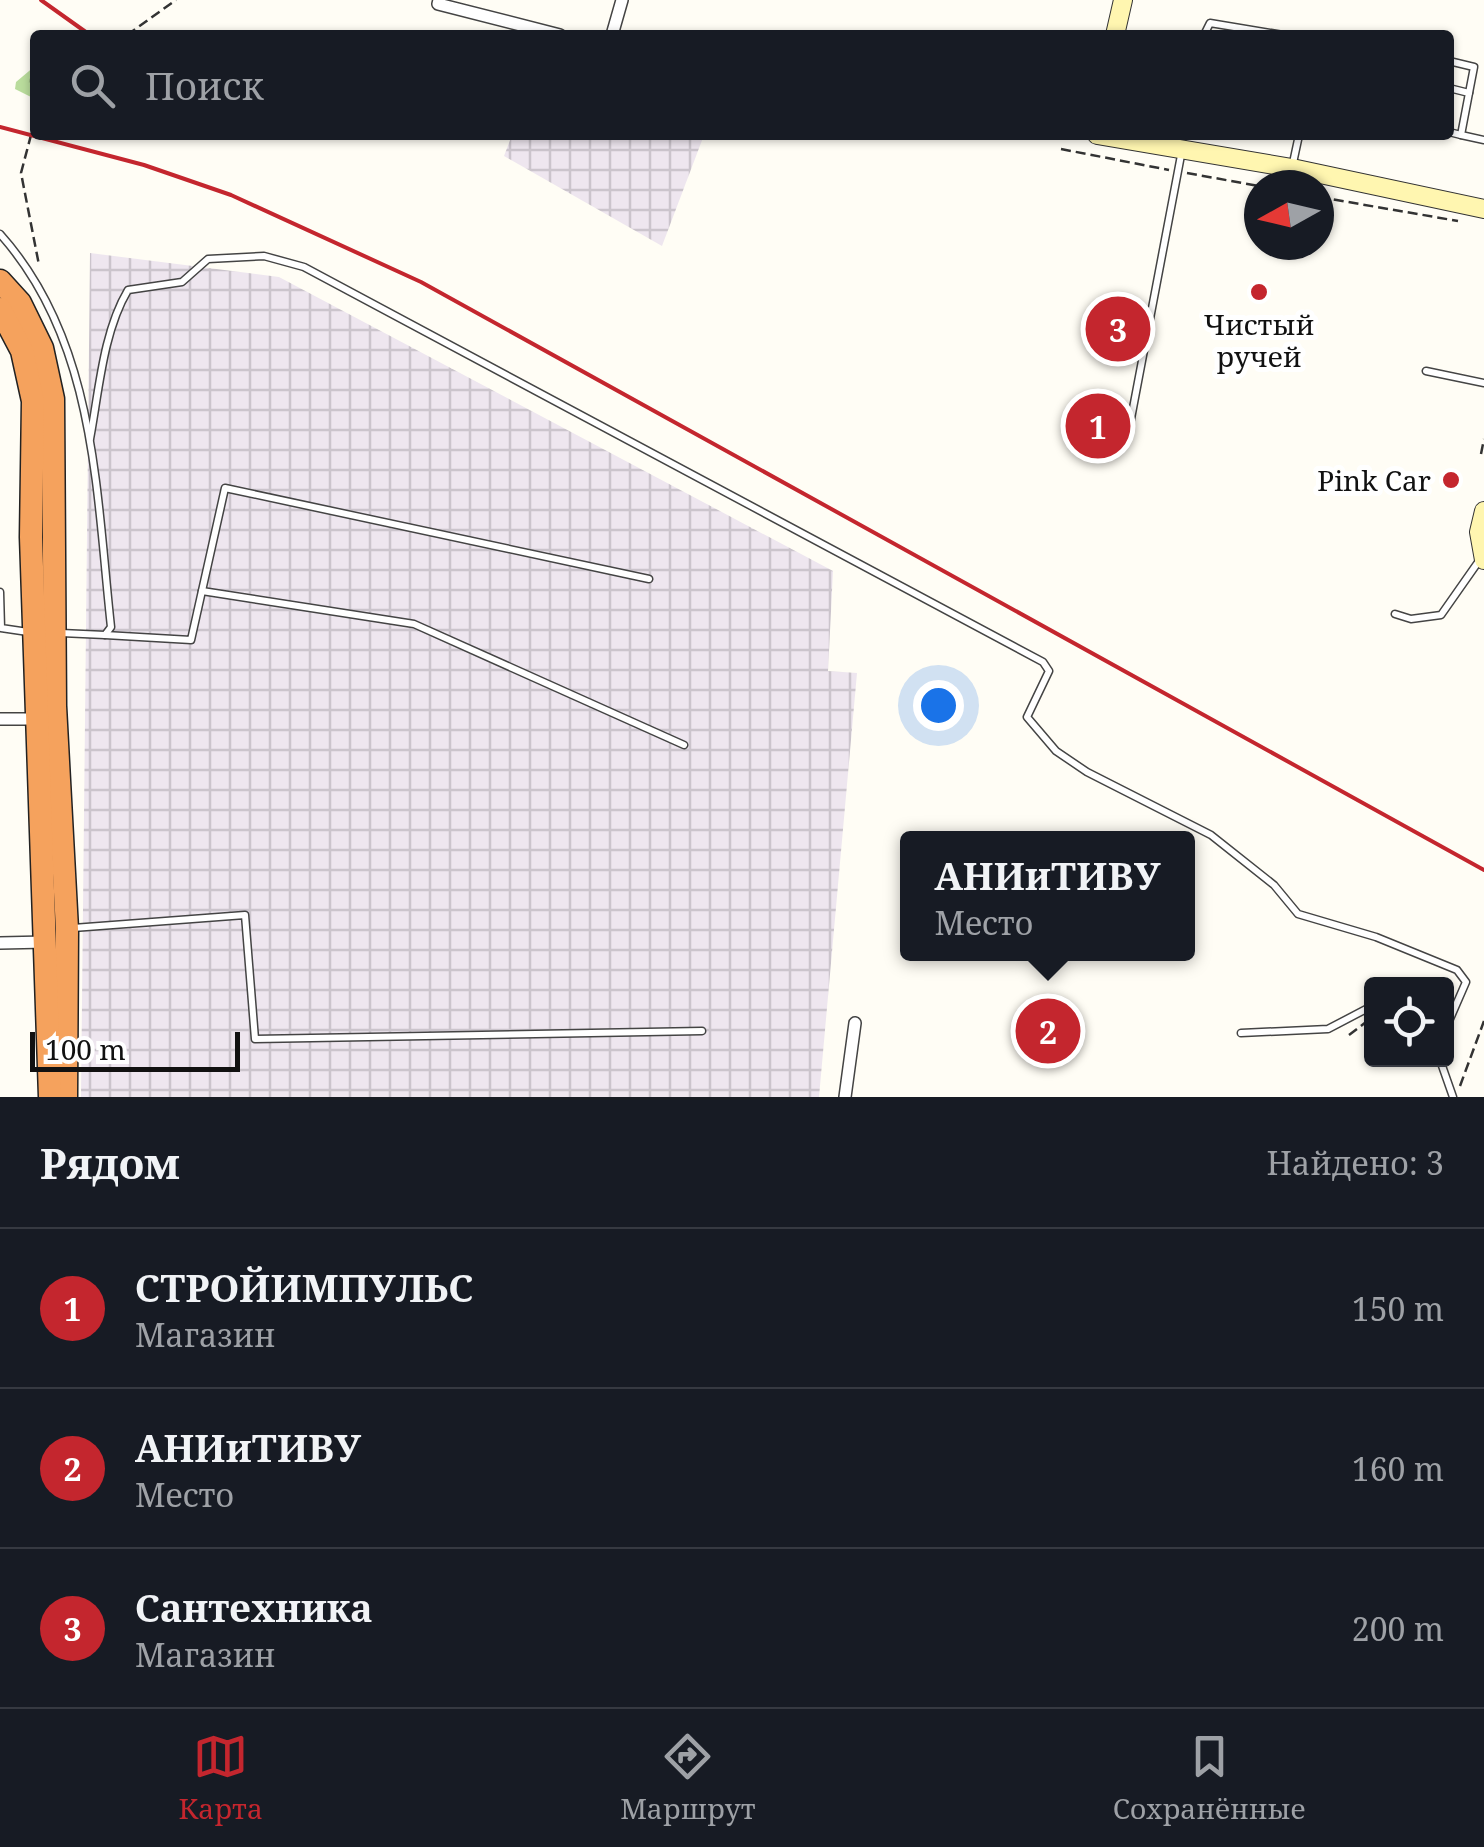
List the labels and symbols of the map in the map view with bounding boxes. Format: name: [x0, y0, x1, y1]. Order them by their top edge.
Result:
north arrow: [1244, 170, 1334, 260]
marker: Чистый ручей: [1248, 281, 1270, 303]
pin: 3: [1086, 292, 1150, 366]
place label: Чистый ручей: [1204, 305, 1314, 375]
pin: 1: [1066, 388, 1130, 464]
place label: Pink Car: [1317, 461, 1431, 499]
marker: Pink Car: [1440, 469, 1462, 491]
your location: [913, 680, 964, 731]
pin: 2: [1016, 994, 1080, 1068]
scale bar: [30, 1027, 240, 1072]

